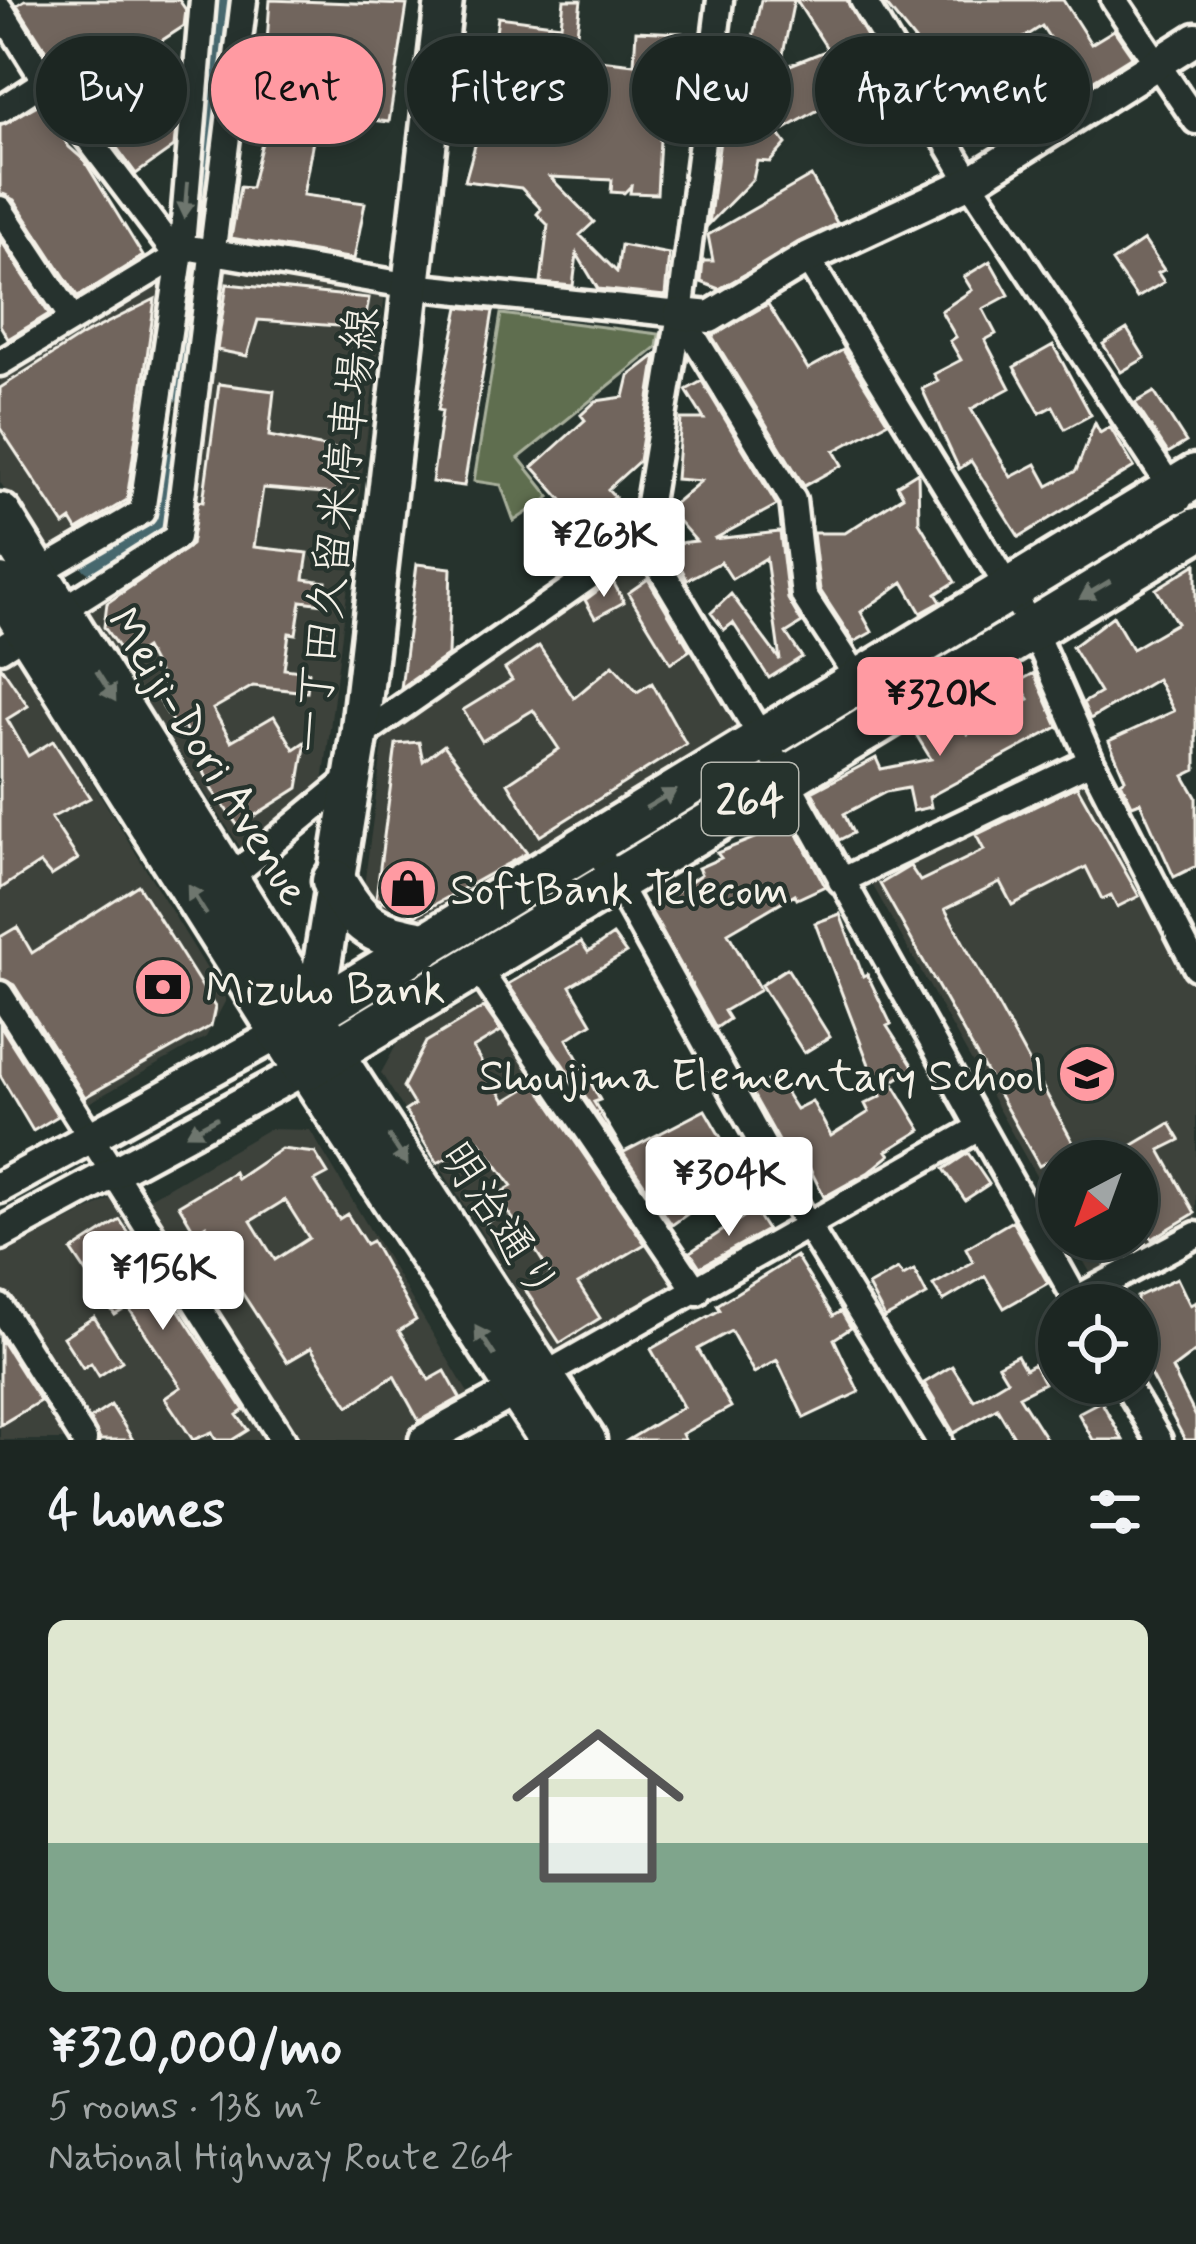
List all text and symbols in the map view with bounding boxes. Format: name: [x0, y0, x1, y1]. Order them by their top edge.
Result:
chip: Buy: [36, 36, 187, 144]
chip: Rent: [211, 36, 383, 144]
chip: Filters: [407, 36, 608, 144]
chip: New: [632, 36, 791, 144]
chip: Apartment: [815, 36, 1090, 144]
one-way arrow: [176, 182, 195, 219]
street label: 一丁田久留米停車場線: [281, 304, 394, 757]
pin: ¥263K: [520, 498, 688, 600]
text: ¥263K: [551, 511, 657, 562]
one-way arrow: [1078, 578, 1112, 599]
street label: Meiji-Dori Avenue: [92, 598, 322, 918]
pin: ¥320K: [856, 657, 1024, 759]
one-way arrow: [94, 669, 116, 702]
text: ¥320K: [884, 670, 996, 721]
road number: 264: [702, 763, 798, 835]
one-way arrow: [644, 789, 678, 810]
shop icon: SoftBank Telecom: [377, 857, 439, 919]
place label: SoftBank Telecom: [450, 862, 789, 921]
one-way arrow: [186, 884, 208, 916]
bank icon: Mizuho Bank: [132, 956, 194, 1018]
place label: Mizuho Bank: [205, 961, 446, 1020]
school or university icon: Shoujima Elementary School: [1056, 1043, 1118, 1105]
place label: Shoujima Elementary School: [479, 1048, 1045, 1107]
one-way arrow: [185, 1115, 220, 1136]
street label: 明治通り: [424, 1130, 572, 1313]
one-way arrow: [387, 1133, 409, 1166]
pin: ¥304K: [645, 1137, 813, 1239]
north arrow: [1038, 1140, 1158, 1260]
map controls: [1038, 1140, 1158, 1404]
text: ¥304K: [673, 1150, 785, 1201]
pin: ¥156K: [79, 1231, 247, 1333]
text: ¥156K: [110, 1244, 216, 1295]
button: locate: [1038, 1284, 1158, 1404]
one-way arrow: [474, 1325, 497, 1358]
text: 4 homes: [48, 1479, 225, 1545]
icon: filters: [1082, 1479, 1148, 1545]
icon: home: [490, 1698, 706, 1914]
text: ¥320,000/mo: [48, 2016, 342, 2082]
text: 5 rooms · 138 m²: [48, 2082, 322, 2133]
text: National Highway Route 264: [48, 2133, 514, 2184]

